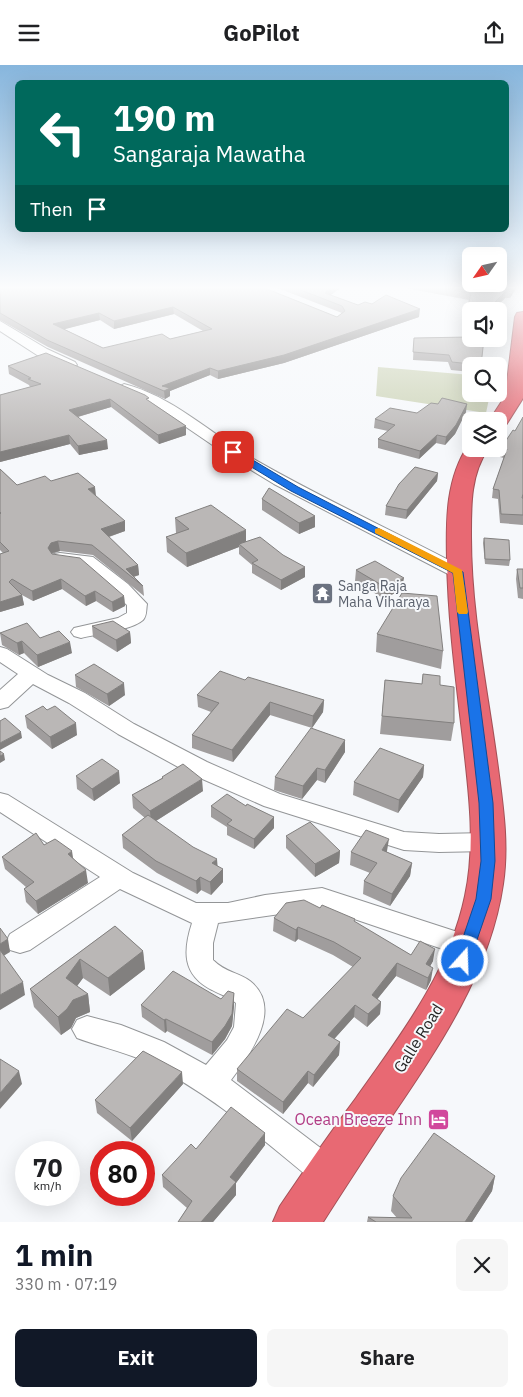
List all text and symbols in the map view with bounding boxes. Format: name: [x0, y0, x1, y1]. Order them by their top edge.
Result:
text: GoPilot: [223, 18, 300, 47]
icon: menu: [15, 19, 43, 47]
icon: share: [480, 19, 508, 47]
text: 190 m: [113, 95, 216, 141]
icon: left: [30, 100, 95, 165]
text: Sangaraja Mawatha: [113, 139, 305, 168]
icon: arrive: [83, 195, 111, 223]
text: Then: [30, 197, 73, 221]
north arrow: [462, 247, 508, 293]
map controls: [462, 247, 507, 457]
button: sound: [462, 302, 507, 347]
button: search: [462, 357, 507, 402]
button: layers: [462, 412, 507, 457]
pin: [212, 431, 254, 473]
icon: arrive: [219, 438, 247, 466]
place label: Sanga Raja Maha Viharaya: [338, 577, 430, 611]
temple icon: Sanga Raja Maha Viharaya: [310, 582, 334, 606]
position arrow: [436, 934, 488, 986]
street label: Galle Road: [389, 1000, 447, 1076]
hotel icon: Ocean Breeze Inn: [426, 1107, 450, 1131]
place label: Ocean Breeze Inn: [294, 1109, 422, 1129]
speed limit sign: 80: [90, 1141, 155, 1206]
text: 70: [32, 1151, 63, 1184]
text: km/h: [33, 1178, 62, 1193]
text: 1 min: [15, 1235, 93, 1274]
button: close: [456, 1239, 508, 1291]
text: 330 m · 07:19: [15, 1274, 117, 1294]
button: Exit: [15, 1329, 257, 1387]
button: Share: [267, 1329, 508, 1387]

